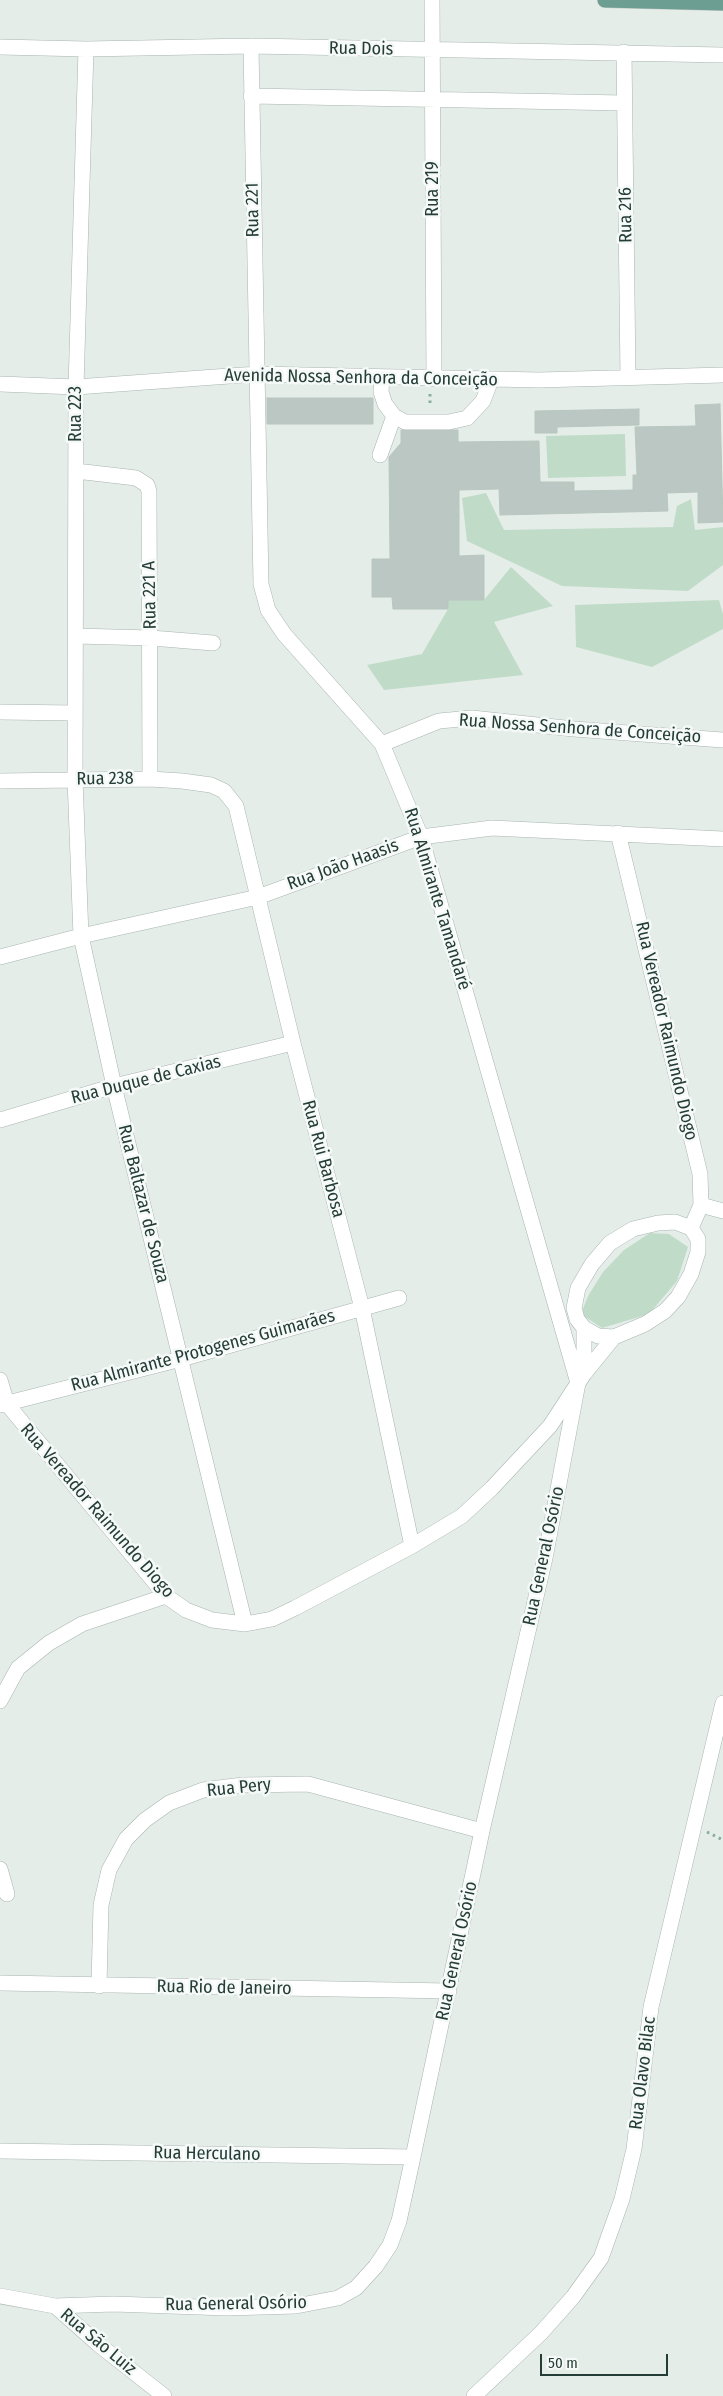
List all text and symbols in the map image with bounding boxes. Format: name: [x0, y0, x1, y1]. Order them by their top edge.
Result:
street label: Rua Dois: [329, 38, 393, 60]
street label: Rua 219: [422, 161, 444, 217]
street label: Rua 221: [242, 182, 264, 238]
street label: Rua 216: [615, 187, 637, 243]
street label: Avenida Nossa Senhora da Conceição: [224, 365, 498, 391]
street label: Rua 223: [65, 386, 87, 442]
street label: Rua 221 A: [139, 561, 161, 629]
street label: Rua Nossa Senhora de Conceição: [458, 710, 702, 748]
street label: Rua 238: [76, 768, 134, 790]
street label: Rua Almirante Tamandaré: [399, 805, 475, 993]
street label: Rua João Haasis: [284, 835, 402, 895]
street label: Rua Vereador Raimundo Diogo: [630, 919, 702, 1143]
street label: Rua Duque de Caxias: [69, 1051, 223, 1109]
street label: Rua Rui Barbosa: [297, 1098, 349, 1220]
street label: Rua Baltazar de Souza: [113, 1122, 173, 1286]
street label: Rua Almirante Protogenes Guimarães: [69, 1305, 337, 1397]
street label: Rua Vereador Raimundo Diogo: [15, 1419, 179, 1603]
street label: Rua General Osório: [519, 1484, 569, 1628]
street label: Rua Pery: [206, 1774, 272, 1802]
street label: Rua General Osório: [432, 1879, 482, 2023]
street label: Rua Rio de Janeiro: [156, 1976, 292, 2000]
street label: Rua Olavo Bilac: [625, 2015, 661, 2131]
street label: Rua Herculano: [153, 2142, 261, 2166]
street label: Rua General Osório: [165, 2292, 307, 2316]
street label: Rua São Luiz: [56, 2304, 140, 2380]
scale bar: [543, 2344, 670, 2376]
text: 50 m: [548, 2354, 578, 2372]

